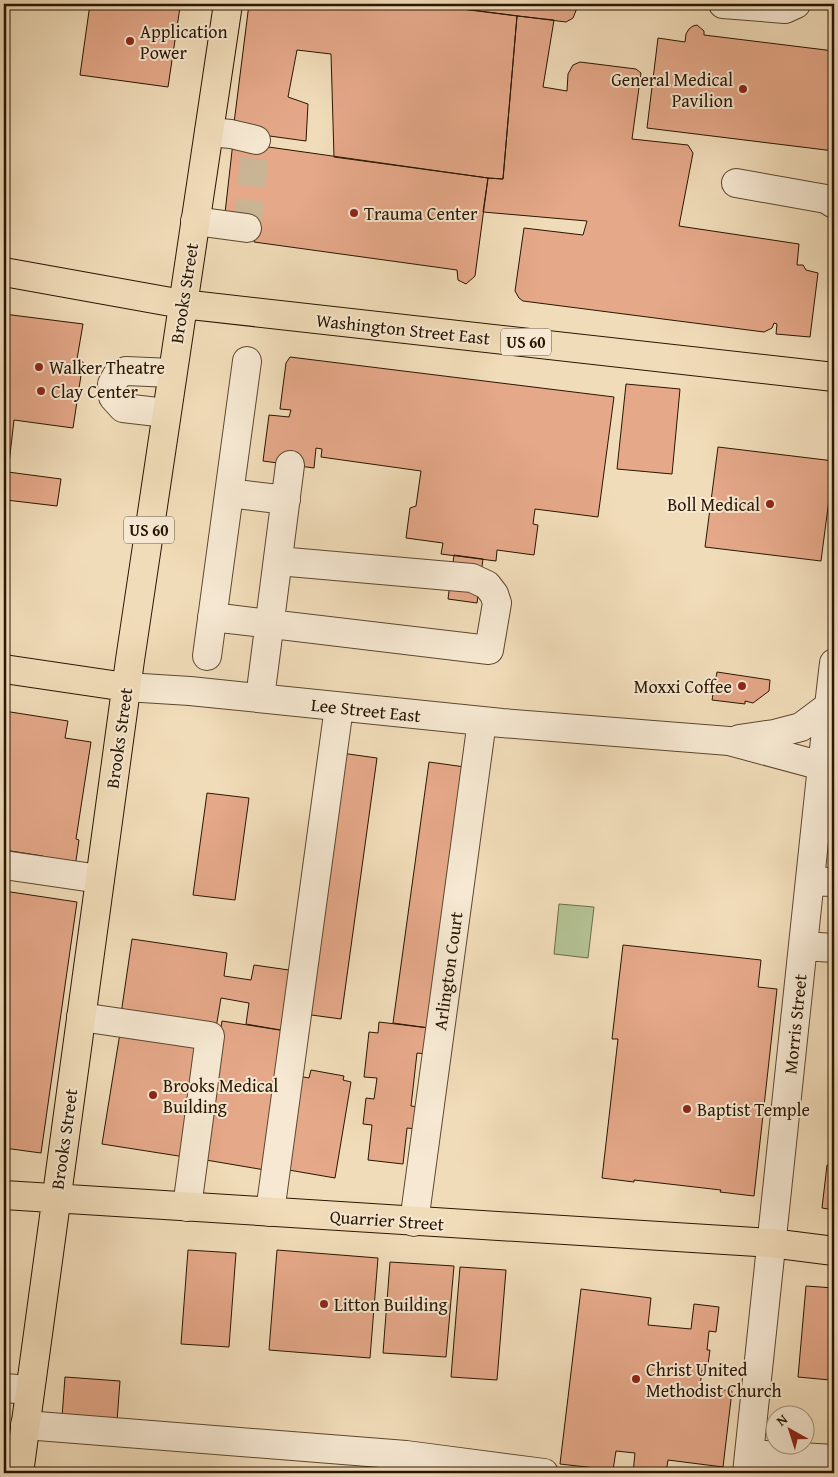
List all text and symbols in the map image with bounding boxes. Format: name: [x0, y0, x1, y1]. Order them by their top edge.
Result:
place label: Application Power: [140, 18, 228, 66]
marker: Application Power: [124, 35, 136, 47]
place label: General Medical Pavilion: [611, 66, 733, 114]
marker: General Medical Pavilion: [737, 83, 749, 95]
place label: Trauma Center: [364, 200, 478, 227]
marker: Trauma Center: [348, 207, 360, 219]
street label: Brooks Street: [163, 240, 205, 345]
street label: Washington Street East: [315, 306, 492, 352]
road number: US 60: [501, 328, 551, 356]
place label: Walker Theatre: [49, 354, 165, 381]
marker: Walker Theatre: [33, 361, 45, 373]
place label: Clay Center: [51, 378, 138, 405]
marker: Clay Center: [35, 385, 47, 397]
place label: Boll Medical: [667, 491, 760, 518]
marker: Boll Medical: [764, 498, 776, 510]
road number: US 60: [124, 516, 174, 544]
place label: Moxxi Coffee: [634, 673, 732, 700]
marker: Moxxi Coffee: [736, 680, 748, 692]
street label: Brooks Street: [99, 685, 140, 790]
street label: Lee Street East: [310, 691, 423, 729]
street label: Arlington Court: [426, 909, 470, 1032]
street label: Morris Street: [776, 972, 814, 1075]
place label: Brooks Medical Building: [163, 1072, 278, 1120]
street label: Brooks Street: [44, 1086, 85, 1191]
marker: Brooks Medical Building: [147, 1089, 159, 1101]
place label: Baptist Temple: [697, 1096, 810, 1123]
marker: Baptist Temple: [681, 1103, 693, 1115]
street label: Quarrier Street: [329, 1203, 446, 1238]
place label: Litton Building: [334, 1291, 448, 1318]
marker: Litton Building: [318, 1298, 330, 1310]
place label: Christ United Methodist Church: [646, 1356, 782, 1404]
marker: Christ United Methodist Church: [630, 1373, 642, 1385]
north arrow: [766, 1404, 816, 1454]
text: N: [772, 1409, 792, 1431]

